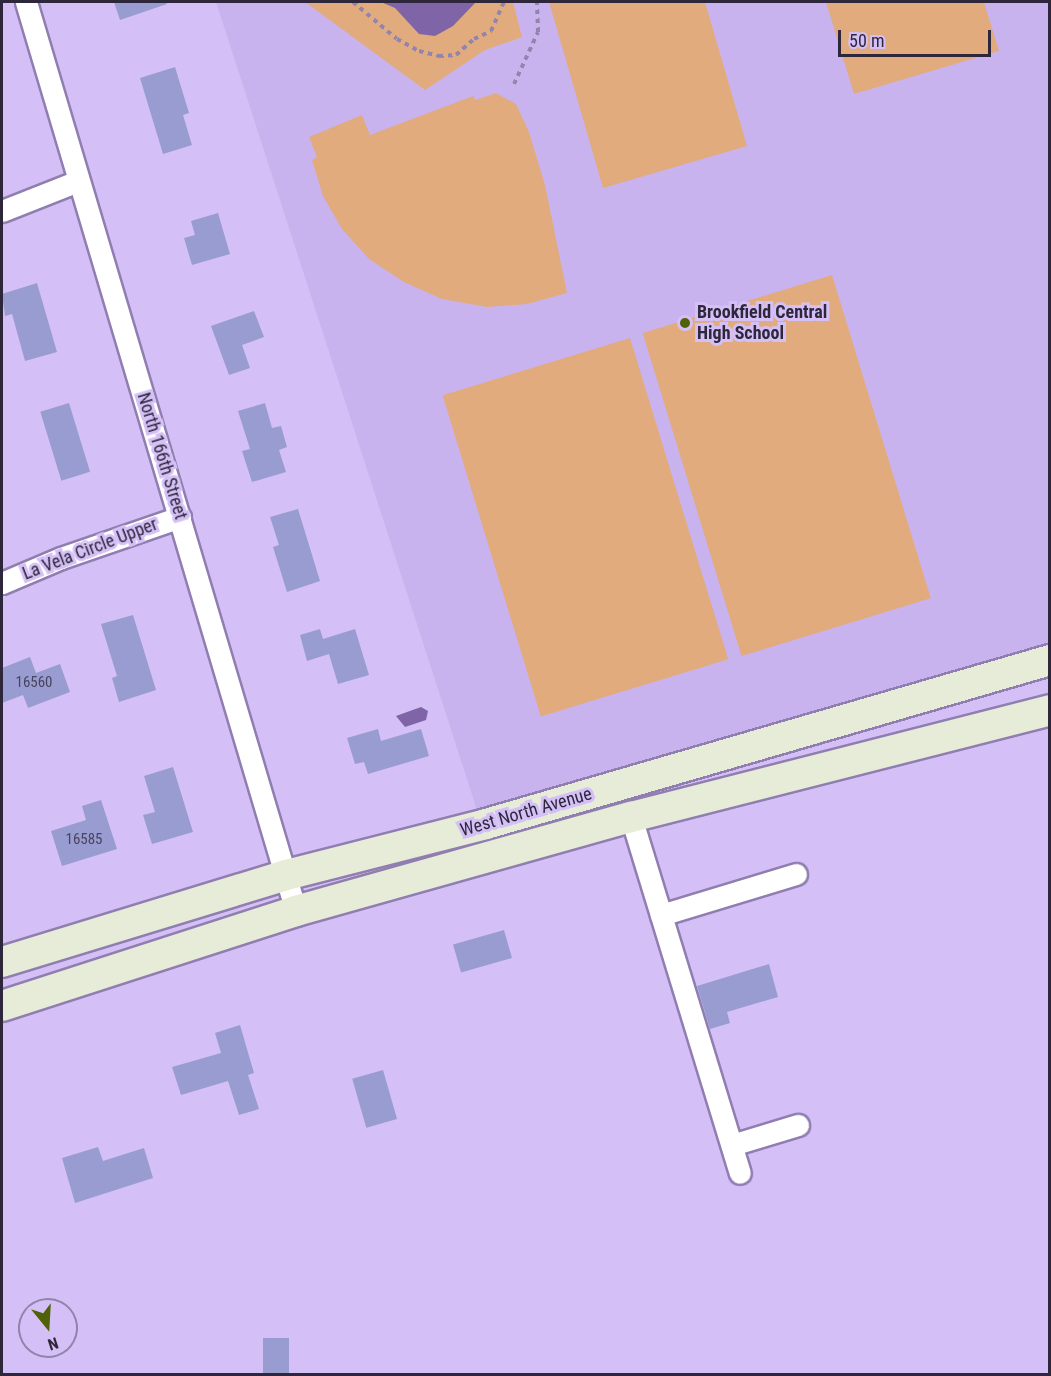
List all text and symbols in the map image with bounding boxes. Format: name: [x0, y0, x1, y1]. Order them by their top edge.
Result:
scale bar: [841, 18, 994, 56]
text: 50 m: [849, 30, 884, 51]
place label: Brookfield Central High School: [697, 302, 827, 344]
marker: Brookfield Central High School: [678, 316, 692, 330]
street label: North 166th Street: [132, 390, 192, 522]
street label: La Vela Circle Upper: [19, 513, 161, 585]
house number: 16560: [15, 674, 53, 692]
street label: West North Avenue: [458, 783, 594, 841]
house number: 16585: [65, 831, 103, 849]
north arrow: [18, 1298, 78, 1358]
text: N: [46, 1333, 61, 1354]

